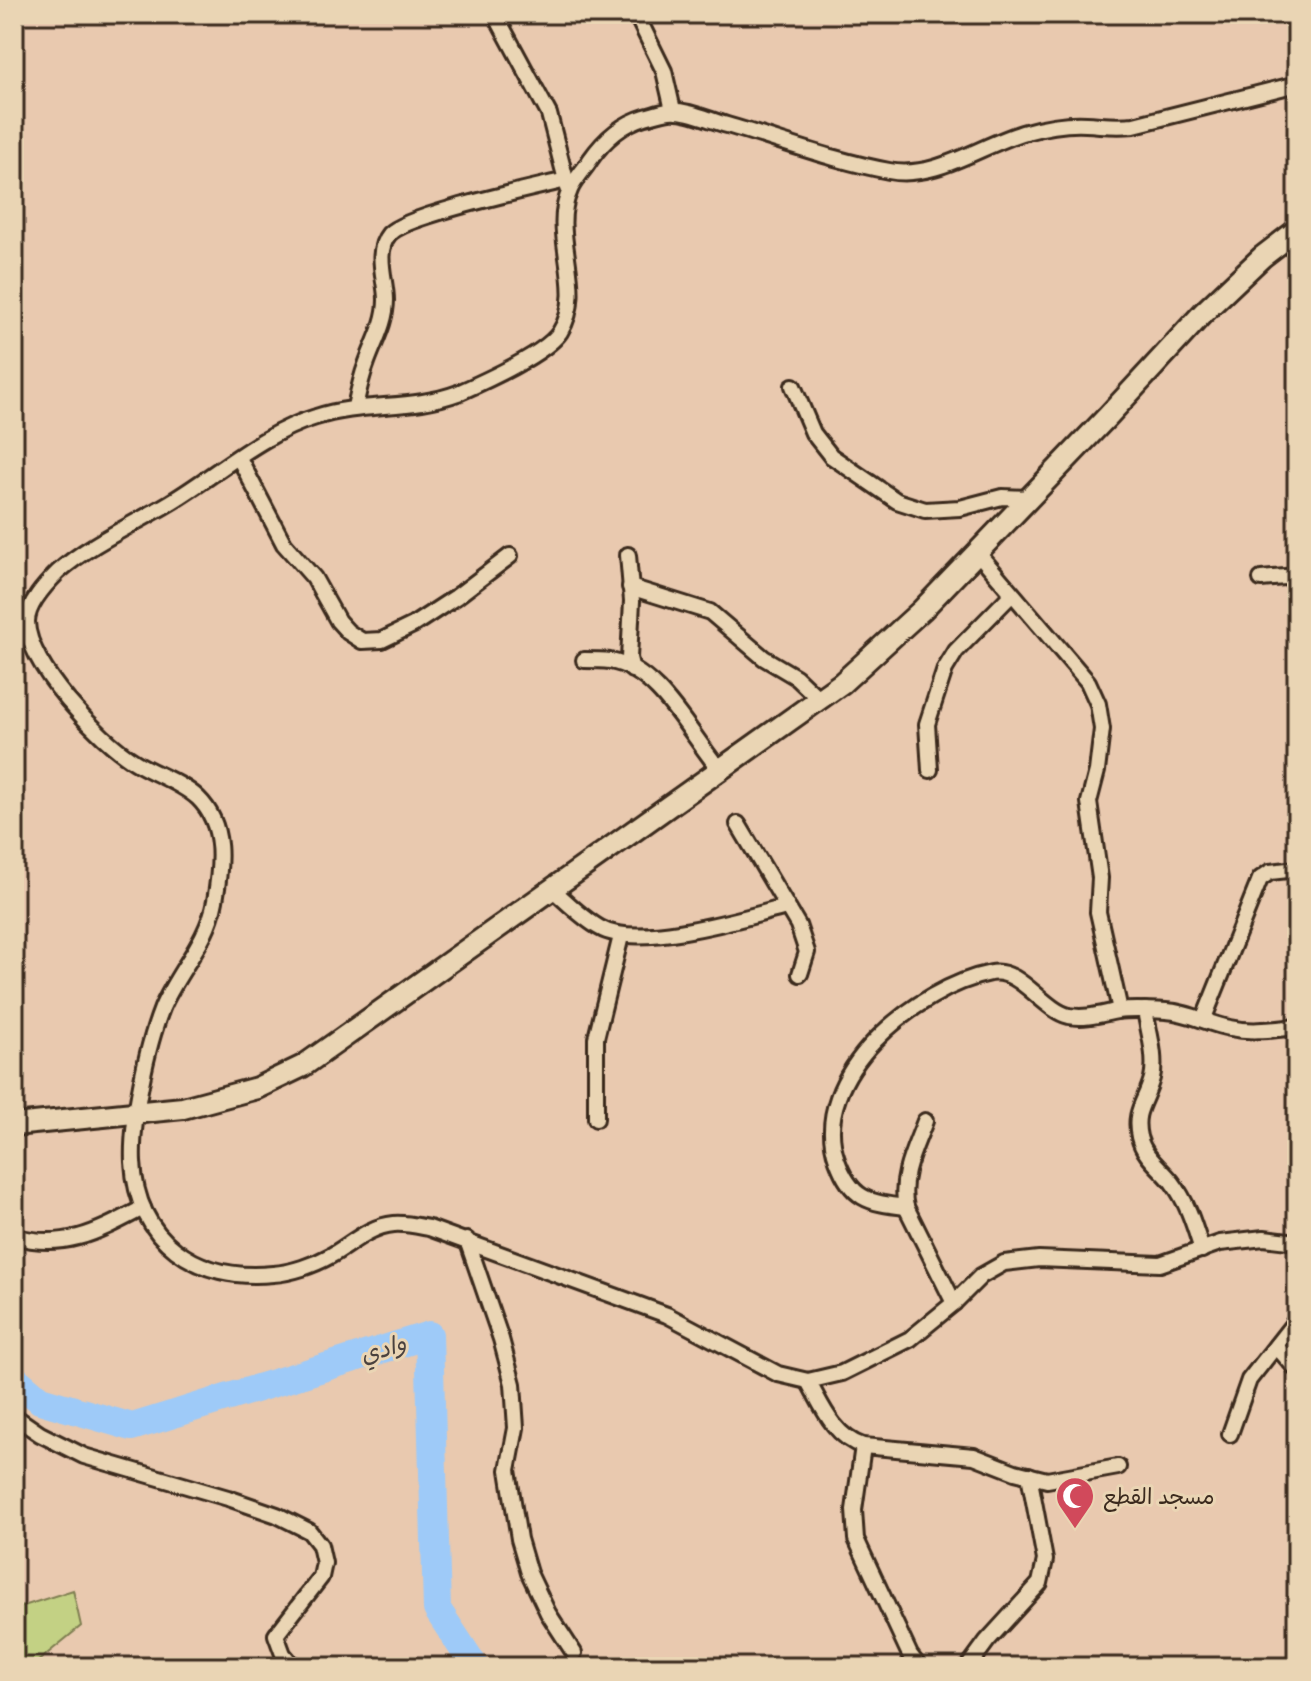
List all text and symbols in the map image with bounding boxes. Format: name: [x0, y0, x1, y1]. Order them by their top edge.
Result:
water label: وادي: [354, 1322, 412, 1376]
mosque icon: مسجد القطع: [1054, 1475, 1096, 1530]
place label: مسجد القطع: [1103, 1477, 1215, 1516]

